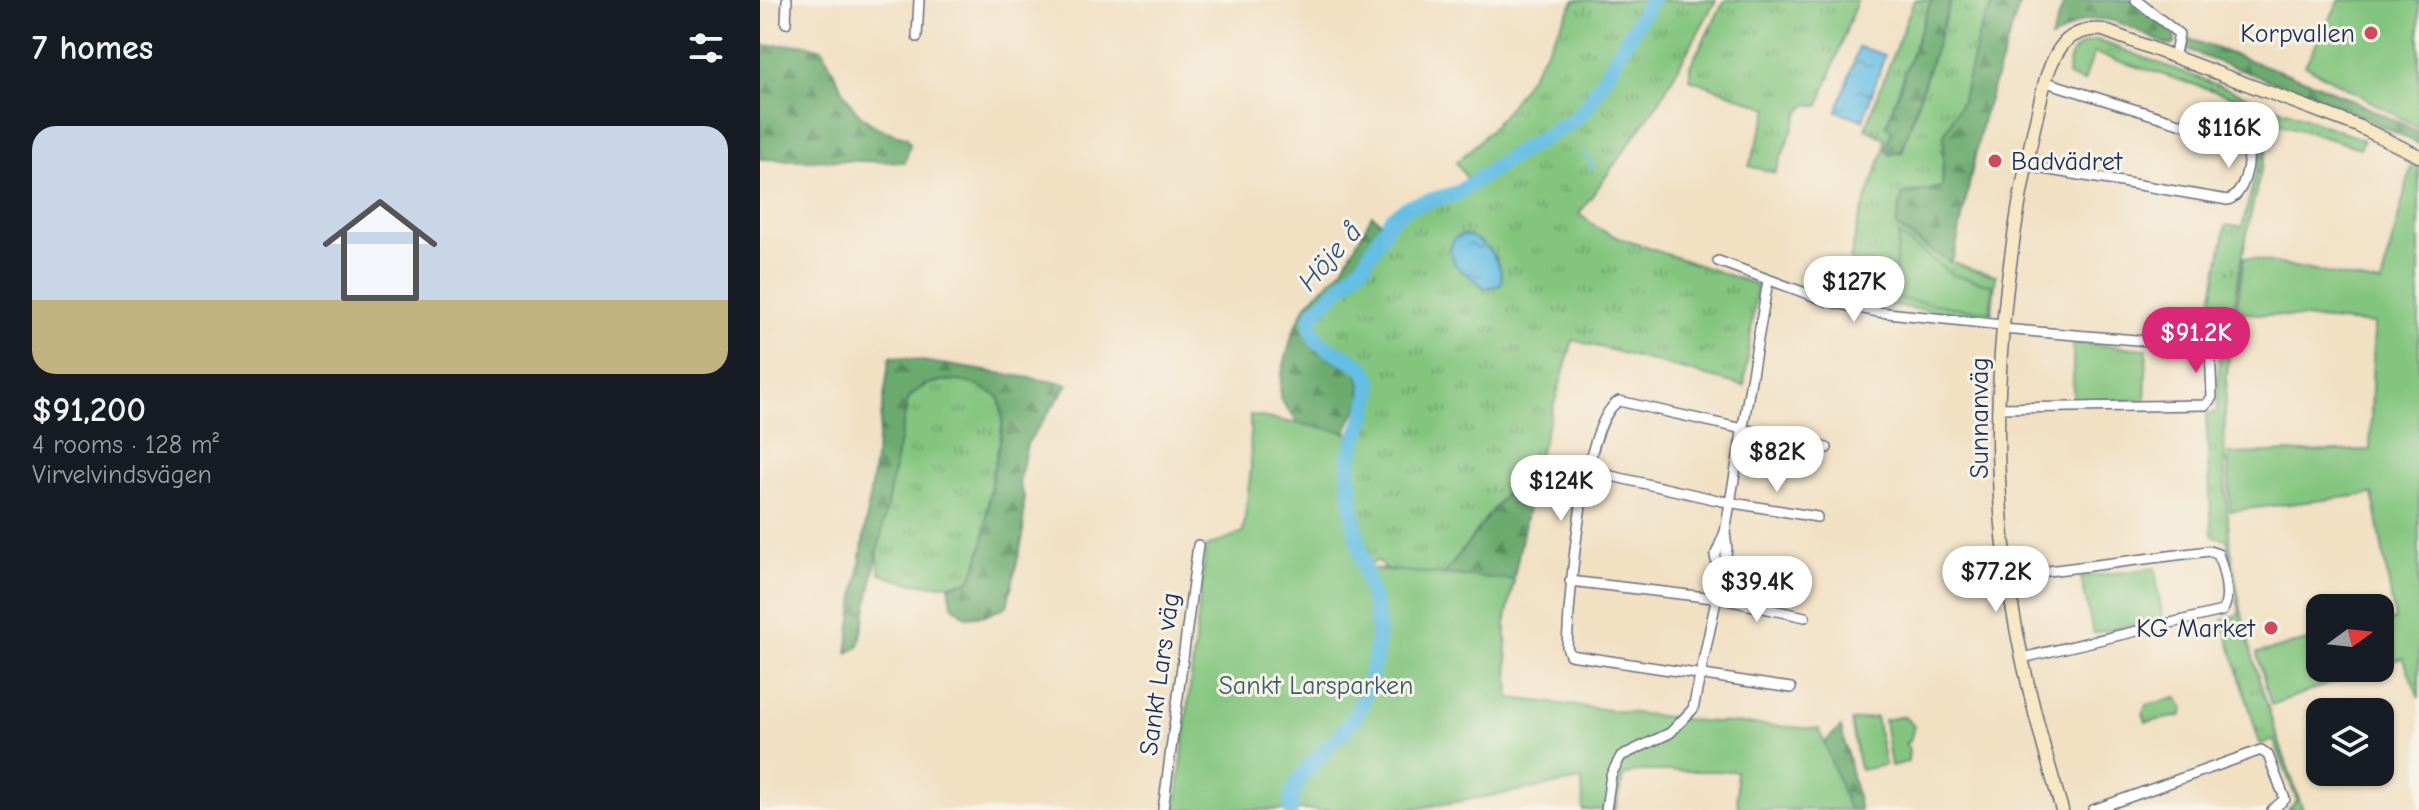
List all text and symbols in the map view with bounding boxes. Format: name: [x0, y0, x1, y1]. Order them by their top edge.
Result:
place label: Korpvallen: [2240, 19, 2355, 49]
marker: Korpvallen: [2362, 24, 2380, 42]
icon: filters: [684, 26, 728, 70]
text: 7 homes: [32, 28, 153, 68]
pin: $116K: [2173, 102, 2285, 170]
text: $116K: [2197, 113, 2261, 143]
place label: Badvädret: [2011, 147, 2124, 177]
marker: Badvädret: [1986, 152, 2004, 170]
icon: home: [308, 178, 452, 322]
water label: Höje å: [1291, 216, 1368, 297]
pin: $127K: [1798, 256, 1910, 324]
text: $127K: [1822, 267, 1886, 297]
pin: $91.2K: [2131, 307, 2261, 375]
text: $91.2K: [2160, 318, 2232, 348]
street label: Sunnanväg: [1965, 357, 1995, 479]
text: $91,200: [32, 390, 146, 430]
pin: $82K: [1730, 426, 1824, 494]
text: 4 rooms · 128 m²: [32, 430, 219, 460]
text: $82K: [1749, 437, 1805, 467]
pin: $124K: [1505, 455, 1617, 523]
text: Virvelvindsvägen: [32, 460, 212, 490]
text: $124K: [1529, 466, 1593, 496]
pin: $77.2K: [1931, 546, 2061, 614]
pin: $39.4K: [1692, 556, 1822, 624]
text: $77.2K: [1960, 557, 2032, 587]
text: $39.4K: [1720, 567, 1794, 597]
street label: Sankt Lars väg: [1134, 591, 1186, 758]
north arrow: [2306, 594, 2394, 682]
map controls: [2306, 594, 2394, 786]
place label: KG Market: [2136, 614, 2257, 644]
marker: KG Market: [2262, 619, 2280, 637]
park label: Sankt Larsparken: [1219, 671, 1413, 701]
button: layers: [2306, 698, 2394, 786]

